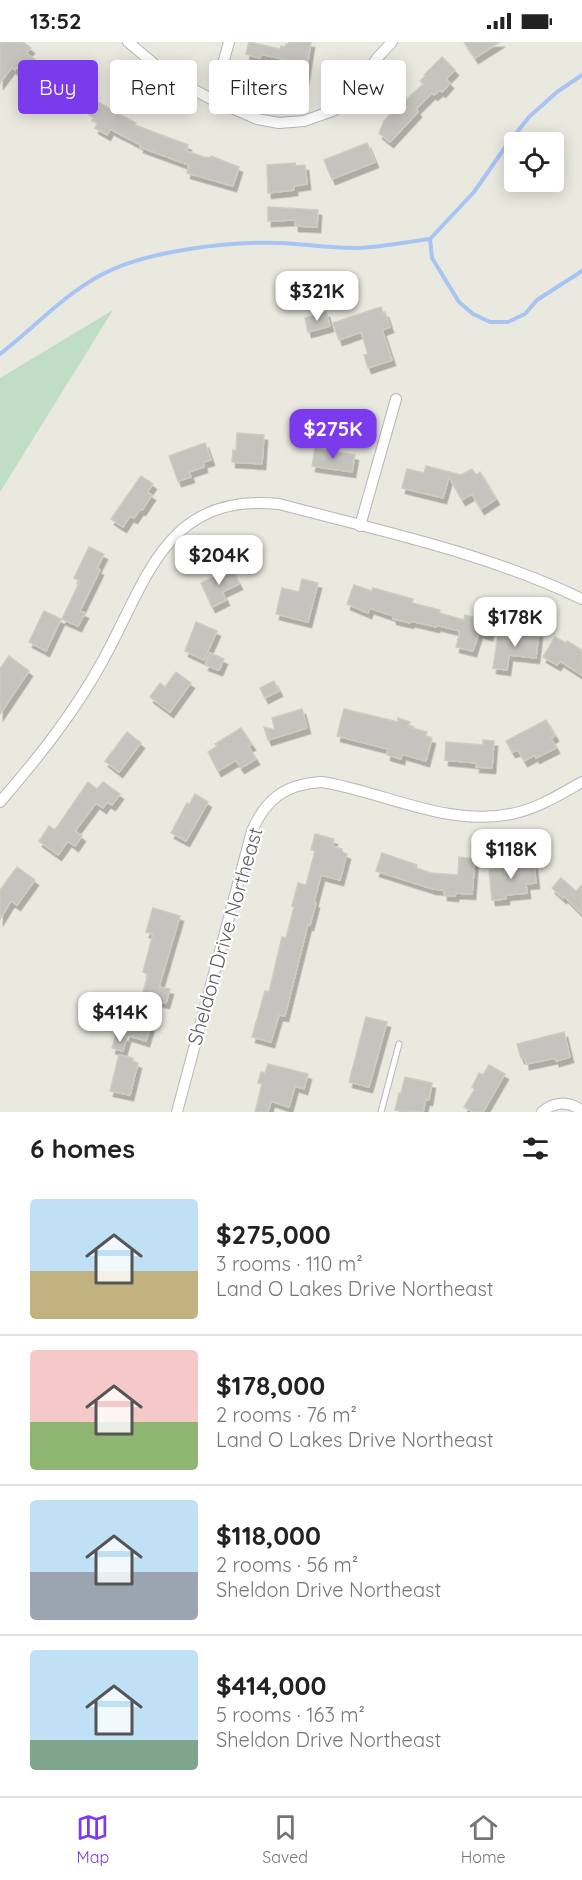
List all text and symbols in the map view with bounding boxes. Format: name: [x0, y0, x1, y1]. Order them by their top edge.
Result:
text: 13:52: [30, 7, 82, 35]
chip: Buy: [18, 60, 98, 114]
chip: Rent: [110, 60, 197, 114]
chip: Filters: [209, 60, 309, 114]
chip: New: [321, 60, 406, 114]
map controls: [504, 132, 564, 192]
button: locate: [504, 132, 564, 192]
pin: $321K: [275, 271, 359, 322]
text: $321K: [290, 278, 344, 303]
pin: $275K: [291, 409, 375, 460]
text: $275K: [304, 416, 362, 441]
pin: $204K: [177, 535, 261, 586]
text: $204K: [189, 542, 249, 567]
pin: $178K: [473, 597, 557, 648]
text: $178K: [488, 604, 542, 629]
street label: Sheldon Drive Northeast: [181, 824, 268, 1048]
pin: $118K: [469, 829, 553, 880]
text: $118K: [485, 836, 537, 861]
pin: $414K: [78, 992, 162, 1043]
text: $414K: [92, 999, 148, 1024]
text: 6 homes: [30, 1132, 135, 1165]
icon: filters: [519, 1132, 552, 1165]
text: $275,000: [216, 1218, 331, 1251]
icon: home: [78, 1223, 150, 1295]
text: 3 rooms · 110 m²: [216, 1251, 363, 1276]
text: Land O Lakes Drive Northeast: [216, 1276, 494, 1301]
text: $178,000: [216, 1369, 325, 1402]
icon: home: [78, 1374, 150, 1446]
text: 2 rooms · 76 m²: [216, 1402, 357, 1427]
text: Land O Lakes Drive Northeast: [216, 1427, 494, 1452]
text: $118,000: [216, 1519, 321, 1552]
icon: home: [78, 1524, 150, 1596]
text: 2 rooms · 56 m²: [216, 1552, 358, 1577]
text: Sheldon Drive Northeast: [216, 1577, 441, 1602]
text: $414,000: [216, 1669, 326, 1702]
icon: home: [78, 1674, 150, 1746]
text: 5 rooms · 163 m²: [216, 1702, 365, 1727]
text: Sheldon Drive Northeast: [216, 1727, 441, 1752]
tab: Map: [76, 1811, 109, 1867]
tab: Saved: [262, 1811, 308, 1867]
tab: Home: [461, 1811, 506, 1867]

